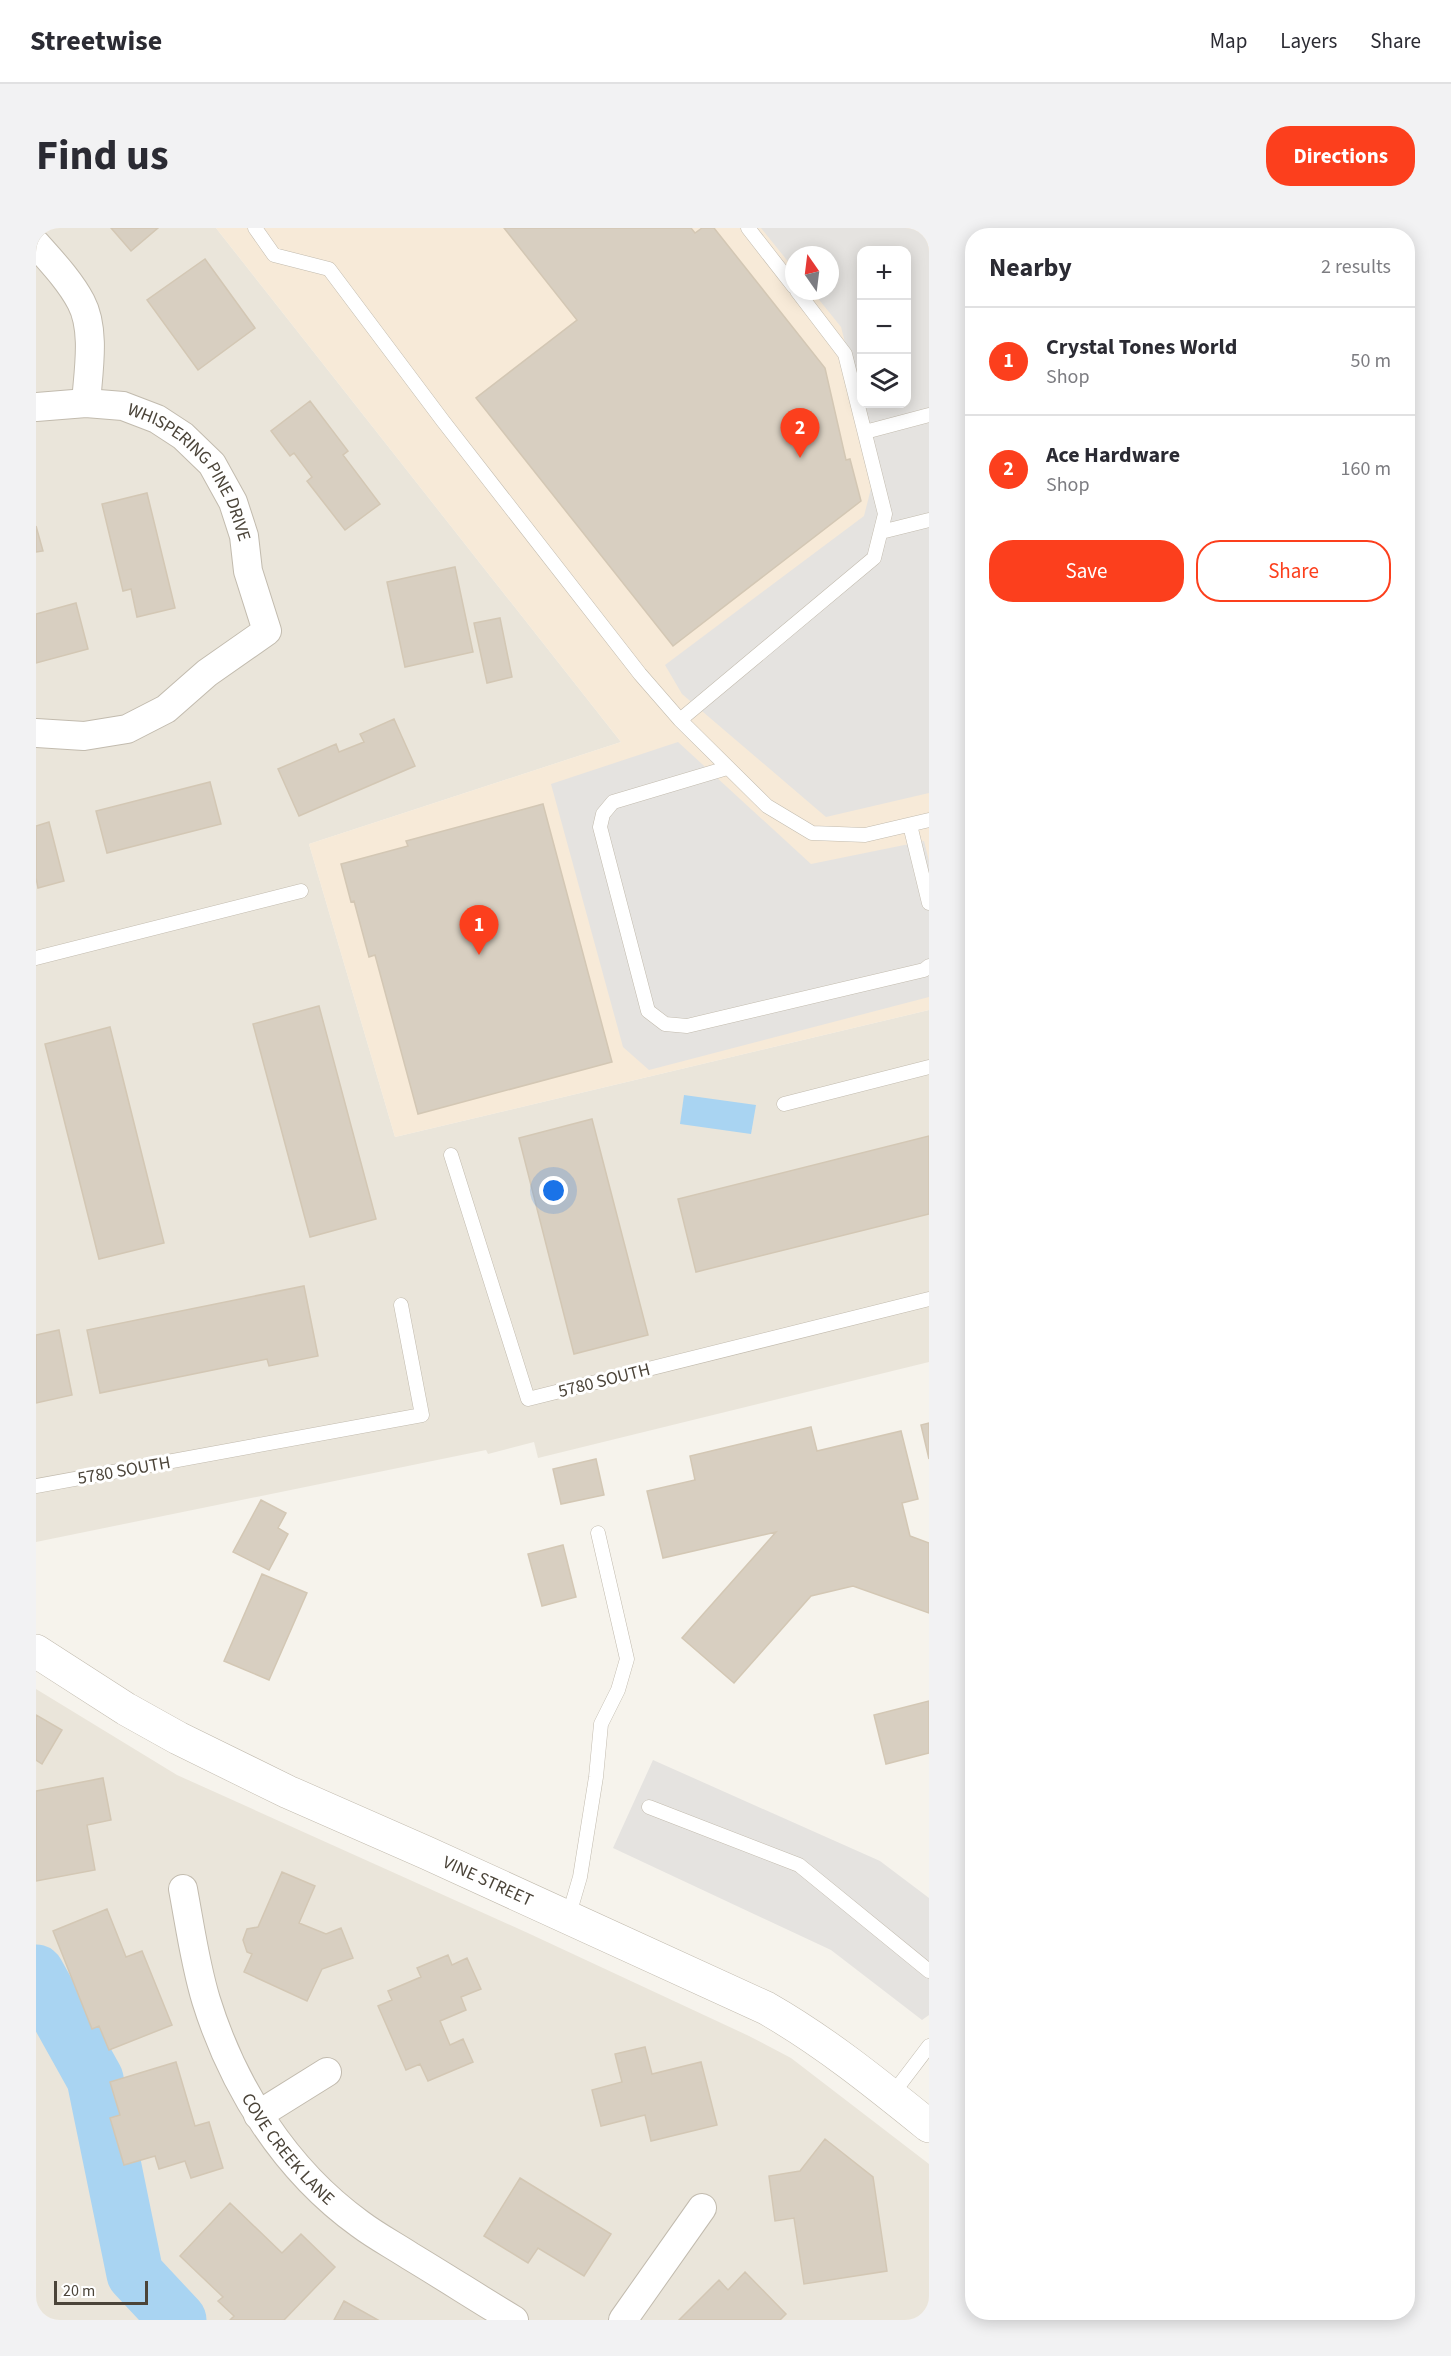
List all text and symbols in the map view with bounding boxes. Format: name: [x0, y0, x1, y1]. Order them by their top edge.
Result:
text: Streetwise: [30, 21, 162, 61]
text: Map: [1210, 26, 1247, 56]
text: Layers: [1280, 26, 1337, 56]
text: Share: [1370, 26, 1421, 56]
text: Find us: [36, 126, 169, 186]
button: Directions: [1266, 126, 1415, 186]
north arrow: [785, 246, 839, 300]
map controls: [857, 246, 911, 408]
button: +: [857, 246, 911, 300]
text: Nearby: [989, 249, 1072, 286]
text: 2 results: [1321, 253, 1391, 281]
button: −: [857, 300, 911, 354]
text: Crystal Tones World: [1046, 331, 1237, 363]
text: 1: [1003, 347, 1014, 375]
text: 50 m: [1351, 347, 1391, 375]
button: layers: [857, 354, 911, 408]
text: Shop: [1046, 363, 1090, 391]
street label: WHISPERING PINE DRIVE: [124, 397, 257, 545]
pin: 2: [780, 408, 819, 458]
text: Ace Hardware: [1046, 439, 1180, 471]
text: 2: [1003, 455, 1014, 483]
text: 160 m: [1341, 455, 1391, 483]
text: Shop: [1046, 471, 1090, 499]
button: Save: [989, 540, 1184, 602]
button: Share: [1196, 540, 1391, 602]
pin: 1: [460, 906, 498, 955]
your location: [539, 1176, 568, 1205]
street label: 5780 SOUTH: [556, 1357, 653, 1404]
street label: 5780 SOUTH: [76, 1450, 173, 1491]
street label: VINE STREET: [439, 1850, 537, 1913]
street label: COVE CREEK LANE: [235, 2088, 340, 2211]
scale bar: [54, 2278, 148, 2306]
text: 20 m: [63, 2280, 95, 2302]

